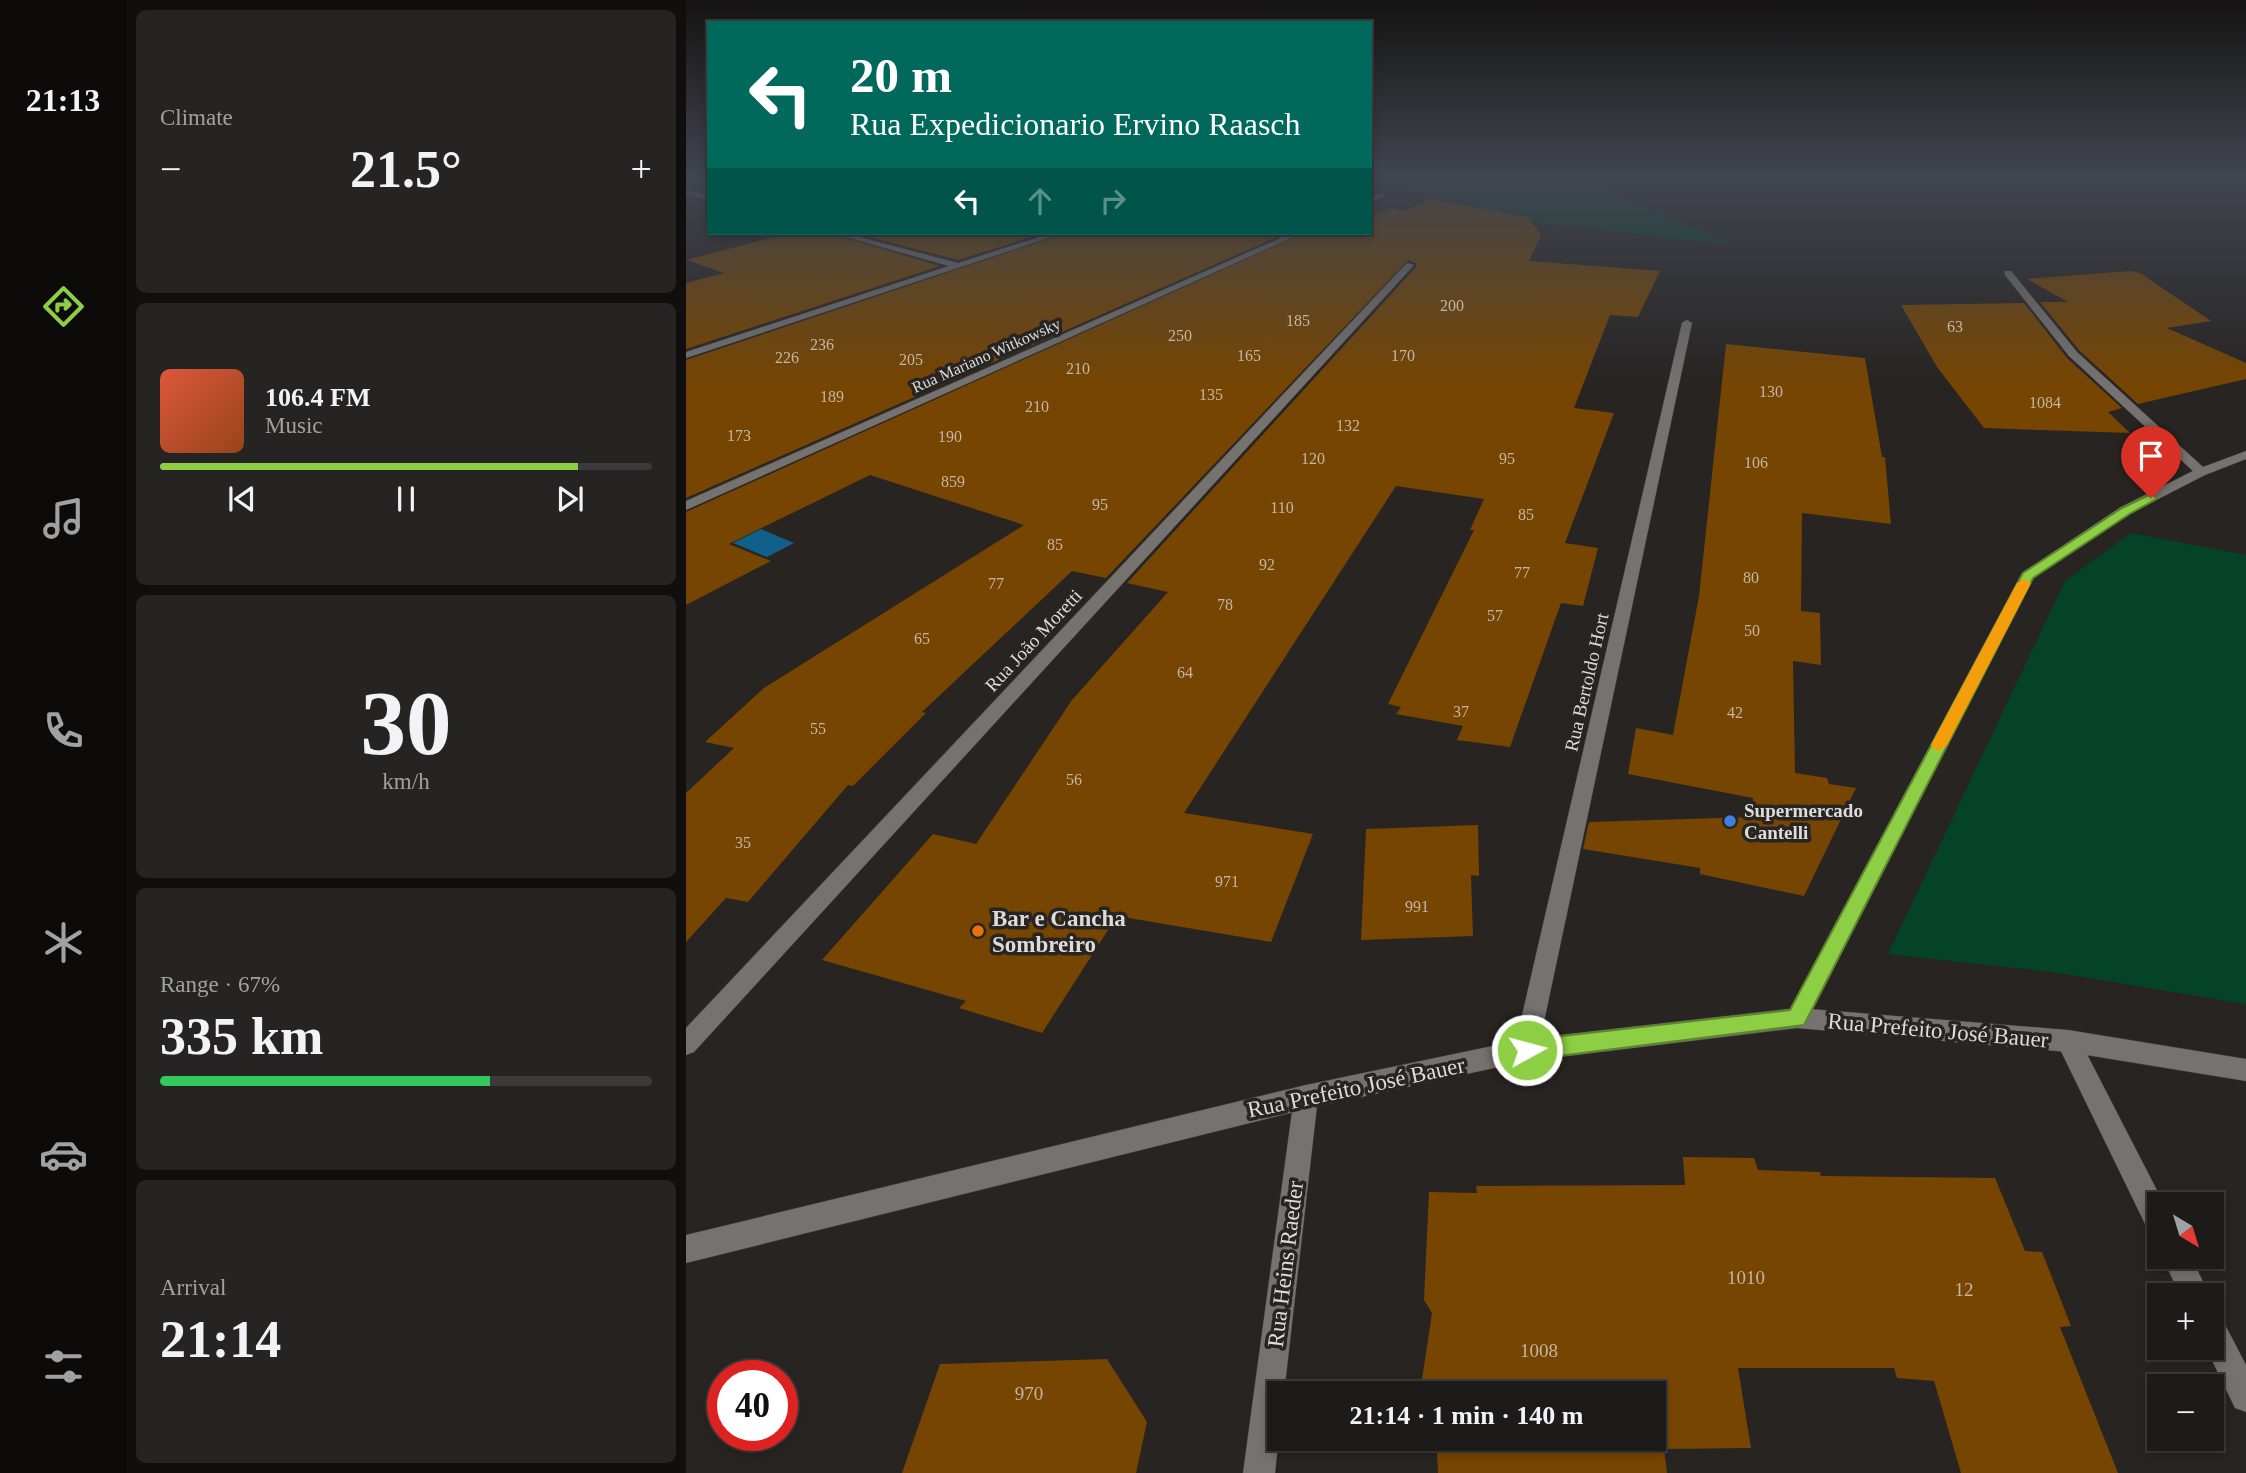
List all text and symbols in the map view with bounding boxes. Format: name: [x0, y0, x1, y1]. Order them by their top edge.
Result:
text: 20 m: [850, 48, 952, 103]
icon: left: [735, 49, 826, 140]
text: 21:13: [26, 82, 100, 118]
text: Climate: [160, 105, 233, 130]
text: Rua Expedicionario Ervino Raasch: [850, 106, 1301, 142]
text: 21.5°: [350, 141, 462, 198]
text: −: [160, 148, 181, 190]
text: +: [631, 148, 652, 190]
icon: left: [948, 182, 986, 220]
icon: ahead: [1021, 182, 1059, 220]
icon: right: [1094, 182, 1132, 220]
icon: directions: [39, 282, 88, 331]
house number: 200: [1440, 297, 1464, 314]
house number: 185: [1286, 312, 1310, 329]
street label: Rua Mariano Witkowsky: [909, 315, 1064, 397]
house number: 63: [1947, 318, 1963, 335]
house number: 250: [1168, 327, 1192, 344]
house number: 236: [810, 336, 834, 353]
house number: 165: [1237, 347, 1261, 364]
house number: 170: [1391, 347, 1415, 364]
house number: 226: [775, 349, 799, 366]
house number: 205: [899, 351, 923, 368]
house number: 210: [1066, 360, 1090, 377]
text: 106.4 FM: [265, 383, 370, 412]
house number: 130: [1759, 383, 1783, 400]
house number: 135: [1199, 386, 1223, 403]
house number: 189: [820, 388, 844, 405]
house number: 1084: [2029, 394, 2061, 411]
house number: 210: [1025, 398, 1049, 415]
text: Music: [265, 413, 323, 438]
house number: 132: [1336, 417, 1360, 434]
pin: [2121, 426, 2181, 498]
house number: 173: [727, 427, 751, 444]
house number: 190: [938, 428, 962, 445]
icon: arrive: [2132, 437, 2170, 475]
house number: 120: [1301, 450, 1325, 467]
house number: 95: [1499, 450, 1515, 467]
house number: 106: [1744, 454, 1768, 471]
house number: 859: [941, 473, 965, 490]
icon: previous: [223, 480, 261, 518]
icon: pause: [387, 480, 425, 518]
icon: next: [551, 480, 589, 518]
icon: music: [39, 494, 88, 543]
house number: 95: [1092, 496, 1108, 513]
house number: 110: [1270, 499, 1294, 516]
house number: 85: [1518, 506, 1534, 523]
house number: 85: [1047, 536, 1063, 553]
house number: 92: [1259, 556, 1275, 573]
house number: 77: [1514, 564, 1530, 581]
house number: 80: [1743, 569, 1759, 586]
house number: 77: [988, 575, 1004, 592]
street label: Rua João Moretti: [981, 585, 1086, 696]
house number: 78: [1217, 596, 1233, 613]
house number: 57: [1487, 607, 1503, 624]
street label: Rua Bertoldo Hort: [1560, 610, 1613, 753]
house number: 50: [1744, 622, 1760, 639]
house number: 65: [914, 630, 930, 647]
house number: 64: [1177, 664, 1193, 681]
text: 30: [361, 673, 452, 774]
house number: 37: [1453, 703, 1469, 720]
house number: 42: [1727, 704, 1743, 721]
icon: phone: [39, 706, 88, 755]
house number: 55: [810, 720, 826, 737]
text: km/h: [382, 769, 430, 794]
house number: 56: [1066, 771, 1082, 788]
place label: Supermercado Cantelli: [1744, 800, 1863, 843]
marker: Supermercado Cantelli: [1722, 813, 1738, 829]
house number: 35: [735, 834, 751, 851]
house number: 971: [1215, 873, 1239, 890]
house number: 991: [1405, 898, 1429, 915]
place label: Bar e Cancha Sombreiro: [992, 906, 1126, 957]
icon: climate: [39, 918, 88, 967]
marker: Bar e Cancha Sombreiro: [970, 923, 986, 939]
text: Range · 67%: [160, 972, 280, 997]
text: 335 km: [160, 1008, 323, 1065]
street label: Rua Prefeito José Bauer: [1826, 1008, 2050, 1053]
position arrow: [1490, 1013, 1564, 1087]
street label: Rua Prefeito José Bauer: [1245, 1052, 1467, 1123]
icon: car: [39, 1130, 88, 1179]
street label: Rua Heins Raeder: [1263, 1179, 1308, 1349]
north arrow: [2147, 1192, 2224, 1269]
map controls: [2147, 1192, 2224, 1451]
house number: 1010: [1727, 1267, 1765, 1288]
text: Arrival: [160, 1275, 226, 1300]
house number: 12: [1955, 1279, 1974, 1300]
button: +: [2147, 1283, 2224, 1360]
text: 21:14: [160, 1311, 281, 1368]
house number: 1008: [1520, 1340, 1558, 1361]
icon: filters: [39, 1342, 88, 1391]
speed limit sign: 40: [707, 1360, 798, 1451]
button: −: [2147, 1374, 2224, 1451]
house number: 970: [1015, 1383, 1043, 1404]
text: 21:14 · 1 min · 140 m: [1350, 1401, 1584, 1430]

